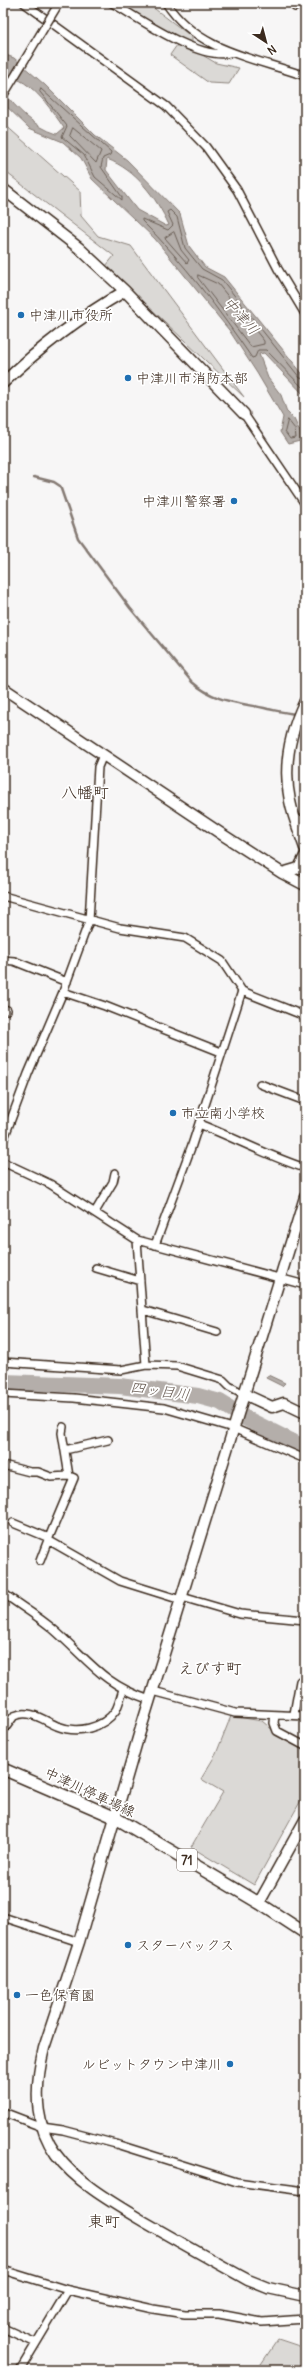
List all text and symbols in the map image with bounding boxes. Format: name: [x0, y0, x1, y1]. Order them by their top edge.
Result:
north arrow: [246, 22, 286, 62]
text: N: [265, 42, 279, 58]
water label: 中津川: [219, 293, 263, 339]
place label: 中津川市役所: [29, 306, 113, 324]
marker: 中津川市役所: [16, 310, 26, 320]
place label: 中津川市消防本部: [136, 369, 248, 387]
marker: 中津川市消防本部: [123, 373, 133, 383]
place label: 中津川警察署: [142, 492, 226, 510]
marker: 中津川警察署: [229, 496, 239, 506]
district label: 八幡町: [61, 782, 109, 802]
place label: 市立南小学校: [181, 1104, 265, 1122]
marker: 市立南小学校: [168, 1108, 178, 1118]
water label: 四ッ目川: [129, 1377, 191, 1404]
district label: えびす町: [178, 1658, 242, 1678]
street label: 中津川停車場線: [42, 1763, 138, 1821]
road number: 71: [177, 1849, 197, 1871]
place label: スターバックス: [136, 1936, 234, 1954]
marker: スターバックス: [123, 1940, 133, 1950]
place label: 一色保育園: [25, 1986, 95, 2004]
marker: 一色保育園: [12, 1990, 22, 2000]
place label: ルビットタウン中津川: [82, 2055, 222, 2073]
marker: ルビットタウン中津川: [225, 2059, 235, 2069]
district label: 東町: [88, 2211, 120, 2231]

